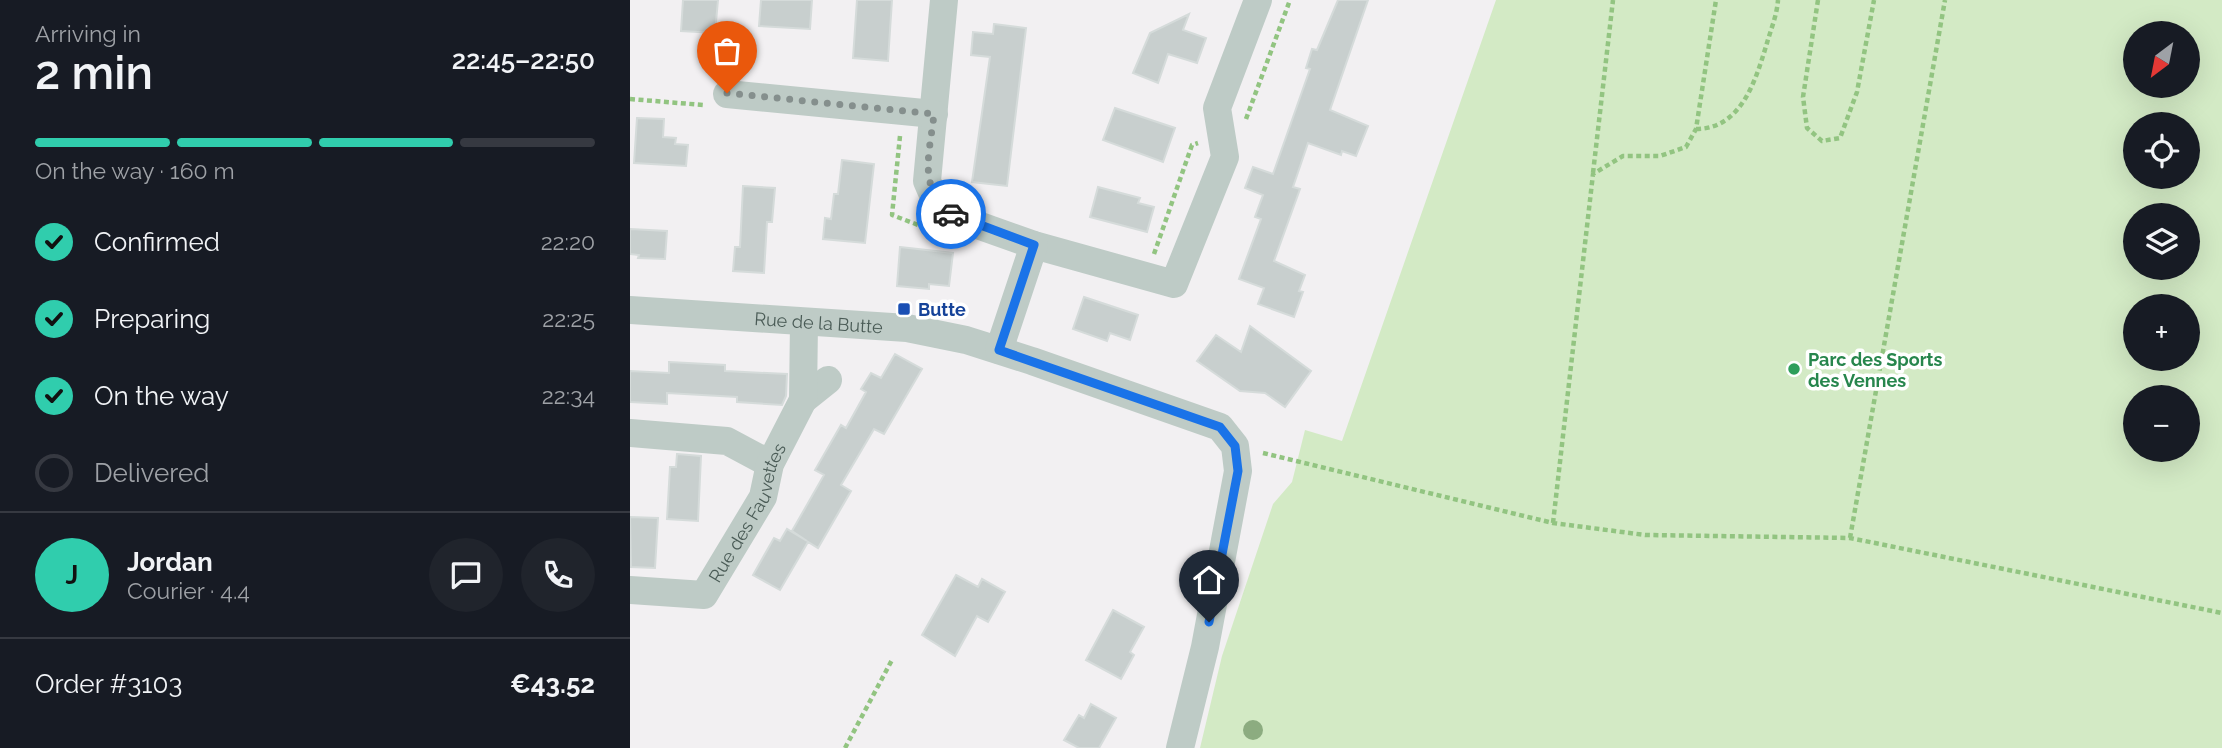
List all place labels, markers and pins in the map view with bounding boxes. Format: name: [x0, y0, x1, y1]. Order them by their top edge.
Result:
pin: [697, 21, 757, 93]
place label: Butte: [918, 299, 966, 320]
marker: Butte: [896, 301, 912, 317]
place label: Parc des Sports des Vennes: [1808, 349, 1943, 391]
marker: Parc des Sports des Vennes: [1786, 361, 1802, 377]
pin: [1179, 550, 1239, 622]

